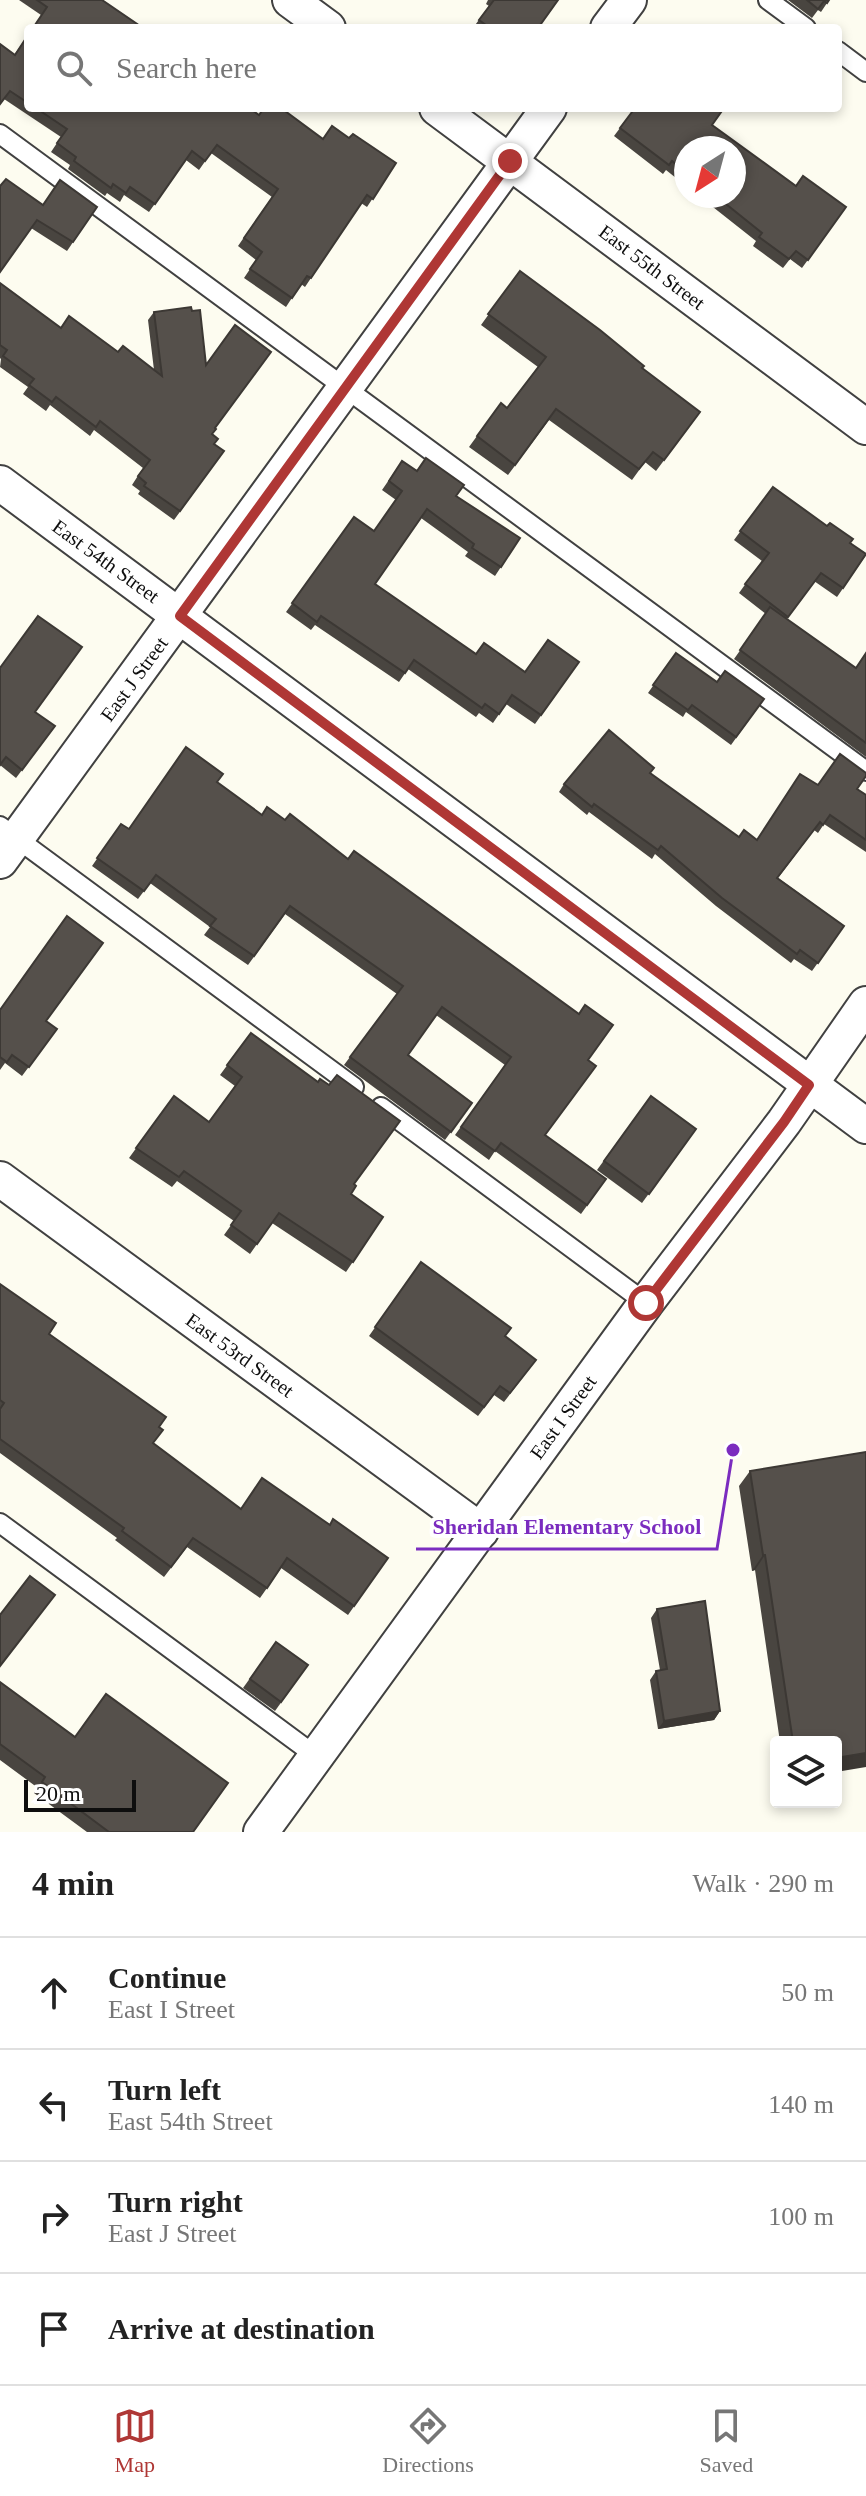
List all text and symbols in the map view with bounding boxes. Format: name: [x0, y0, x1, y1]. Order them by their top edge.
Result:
search box: [24, 24, 842, 112]
icon: search: [52, 46, 96, 90]
text: Search here: [116, 51, 257, 84]
north arrow: [674, 136, 746, 208]
route end: [492, 143, 528, 179]
street label: East 55th Street: [595, 220, 710, 314]
street label: East 54th Street: [48, 515, 164, 607]
street label: East J Street: [96, 632, 172, 725]
route start: [628, 1285, 664, 1321]
street label: East 53rd Street: [182, 1309, 298, 1402]
street label: East I Street: [525, 1371, 601, 1463]
callout: Sheridan Elementary School: [416, 1503, 717, 1549]
text: Sheridan Elementary School: [433, 1514, 701, 1539]
map controls: [770, 1736, 842, 1808]
button: layers: [770, 1736, 842, 1808]
scale bar: [24, 1776, 136, 1812]
text: 20 m: [36, 1781, 81, 1806]
text: 4 min: [32, 1865, 114, 1902]
text: Walk · 290 m: [692, 1869, 834, 1898]
text: Continue: [108, 1961, 226, 1994]
icon: ahead: [32, 1971, 76, 2015]
text: 50 m: [781, 1978, 834, 2007]
text: East I Street: [108, 1995, 235, 2024]
text: Turn left: [108, 2073, 221, 2106]
icon: left: [32, 2083, 76, 2127]
text: 140 m: [768, 2090, 834, 2119]
text: East 54th Street: [108, 2107, 273, 2136]
text: Turn right: [108, 2185, 243, 2218]
icon: right: [32, 2195, 76, 2239]
text: 100 m: [768, 2202, 834, 2231]
text: East J Street: [108, 2219, 237, 2248]
icon: arrive: [32, 2307, 76, 2351]
text: Arrive at destination: [108, 2312, 375, 2345]
tab: Map: [113, 2404, 157, 2478]
tab: Directions: [382, 2404, 474, 2478]
tab: Saved: [699, 2404, 753, 2478]

